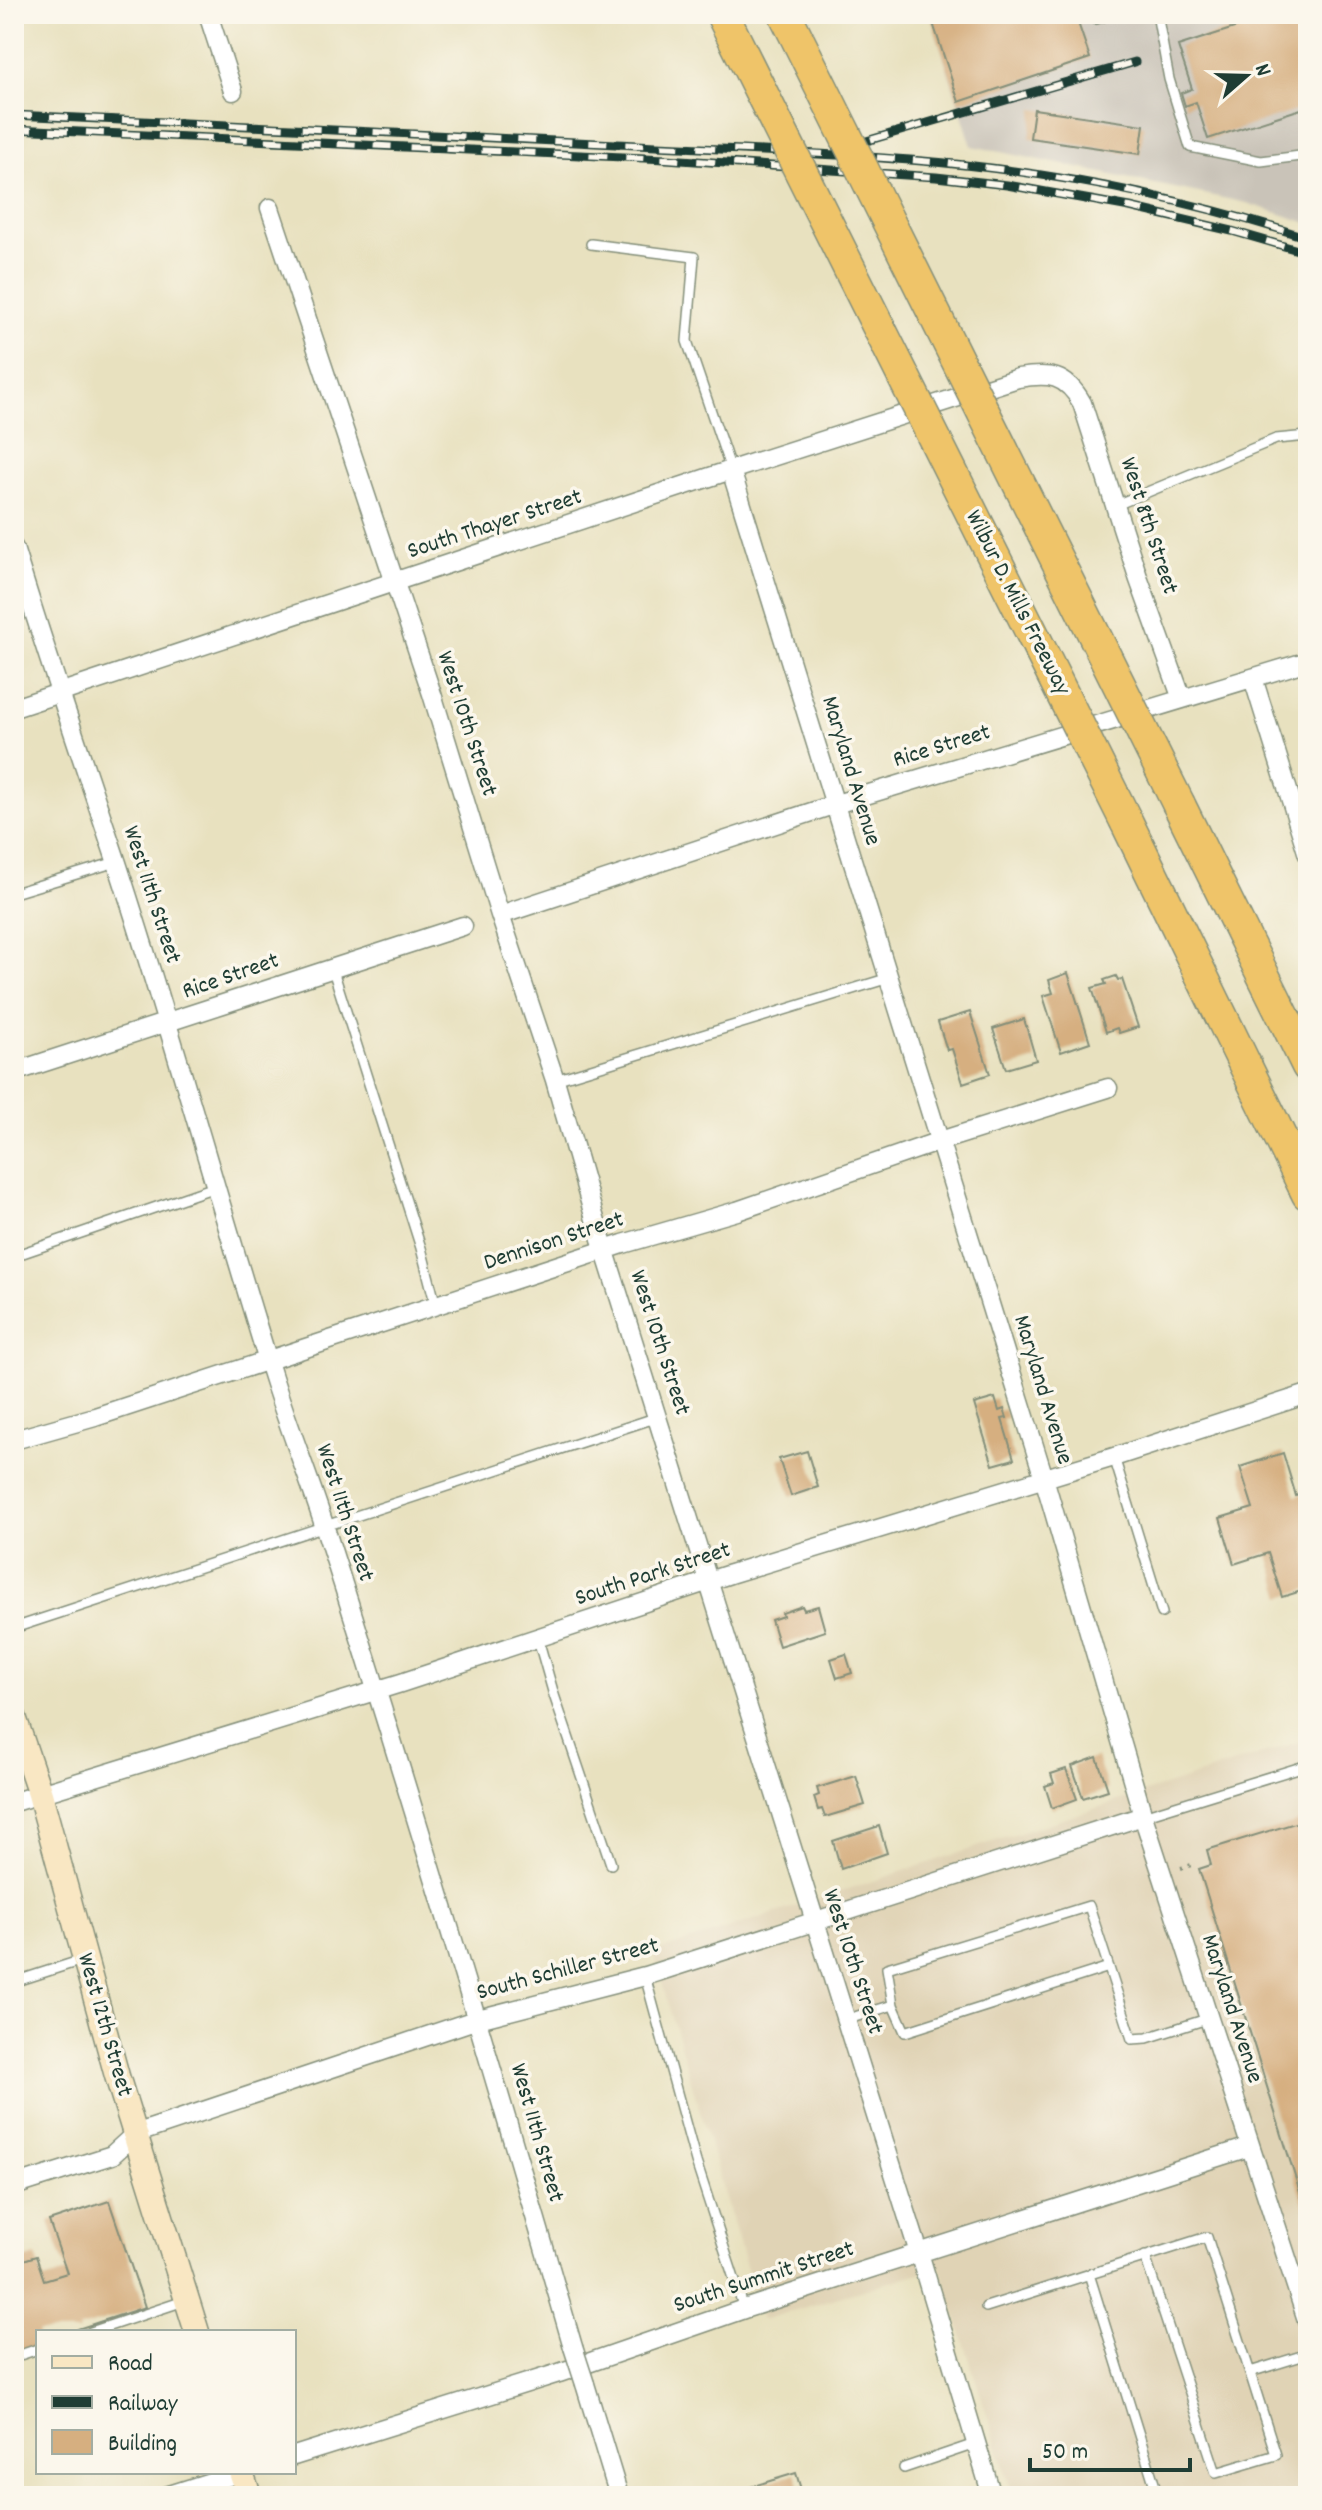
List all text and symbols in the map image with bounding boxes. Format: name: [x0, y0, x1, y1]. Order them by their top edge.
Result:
north arrow: [1206, 36, 1286, 116]
text: N: [1245, 60, 1278, 81]
street label: West 8th Street: [1110, 453, 1186, 599]
street label: South Thayer Street: [403, 481, 587, 569]
street label: Wilbur D. Mills Freeway: [956, 505, 1079, 703]
street label: West 10th Street: [427, 647, 506, 801]
street label: Maryland Avenue: [811, 692, 889, 850]
street label: Rice Street: [889, 716, 995, 778]
street label: West 11th Street: [113, 822, 189, 968]
street label: Rice Street: [178, 945, 284, 1009]
street label: Dennison Street: [480, 1203, 628, 1281]
street label: West 10th Street: [620, 1266, 699, 1420]
street label: Maryland Avenue: [1003, 1311, 1081, 1469]
street label: West 11th Street: [306, 1440, 382, 1586]
street label: South Park Street: [571, 1534, 735, 1616]
street label: West 10th Street: [813, 1885, 892, 2039]
street label: South Schiller Street: [473, 1929, 663, 2011]
street label: Maryland Avenue: [1191, 1930, 1271, 2088]
street label: West 12th Street: [67, 1949, 141, 2101]
street label: West 11th Street: [500, 2060, 572, 2207]
street label: South Summit Street: [669, 2233, 859, 2323]
legend: [36, 2330, 296, 2474]
text: Road: [108, 2348, 153, 2382]
text: Railway: [108, 2388, 179, 2422]
scale bar: [1030, 2422, 1190, 2472]
text: Building: [108, 2428, 177, 2462]
text: 50 m: [1042, 2436, 1088, 2470]

